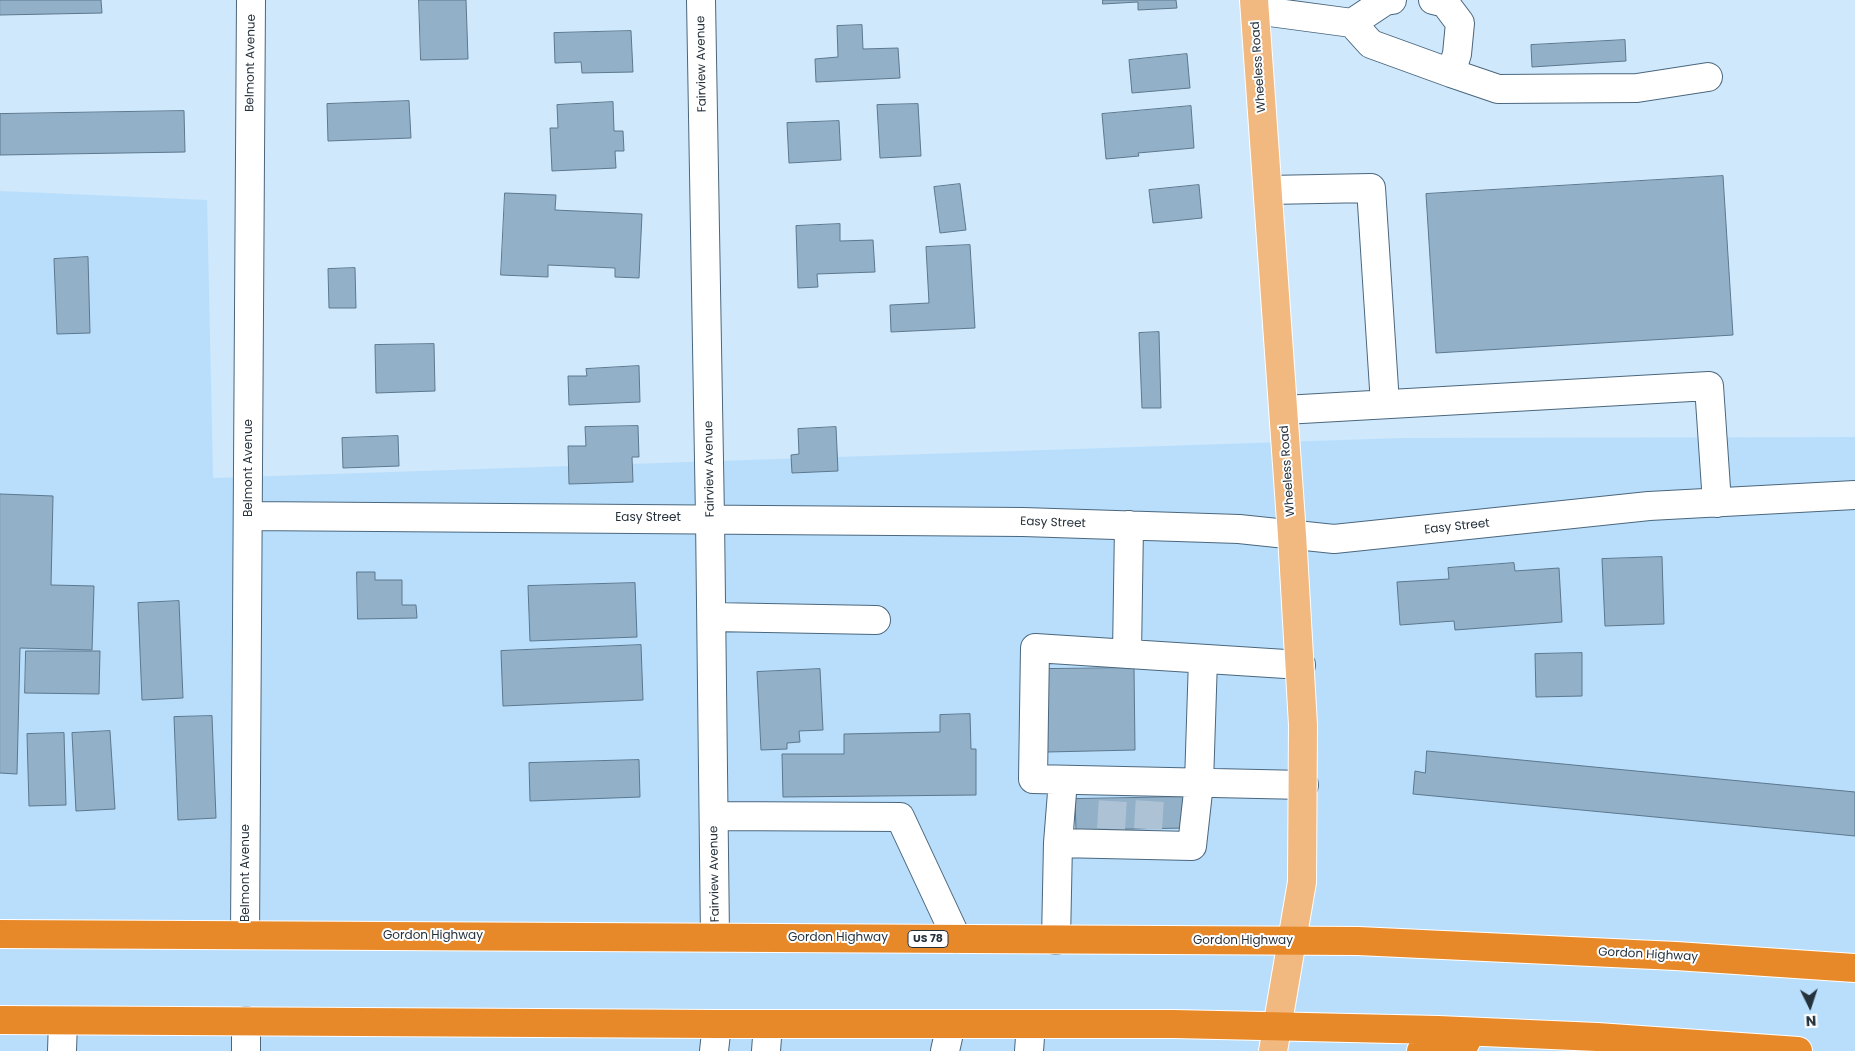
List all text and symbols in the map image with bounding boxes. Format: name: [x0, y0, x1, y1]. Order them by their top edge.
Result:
street label: Belmont Avenue: [243, 14, 259, 112]
street label: Fairview Avenue: [694, 15, 710, 113]
street label: Wheeless Road: [1249, 21, 1269, 113]
street label: Belmont Avenue: [242, 419, 256, 517]
street label: Fairview Avenue: [702, 420, 718, 518]
street label: Wheeless Road: [1278, 425, 1298, 517]
street label: Easy Street: [615, 511, 681, 525]
street label: Easy Street: [1020, 515, 1086, 531]
street label: Easy Street: [1424, 516, 1490, 538]
street label: Belmont Avenue: [239, 824, 253, 922]
street label: Fairview Avenue: [707, 825, 723, 923]
street label: Gordon Highway: [383, 929, 483, 943]
street label: Gordon Highway: [788, 931, 888, 945]
road number: US 78: [908, 931, 948, 948]
street label: Gordon Highway: [1193, 934, 1293, 948]
street label: Gordon Highway: [1598, 945, 1698, 965]
north arrow: [1785, 981, 1835, 1031]
text: N: [1805, 1011, 1817, 1031]

